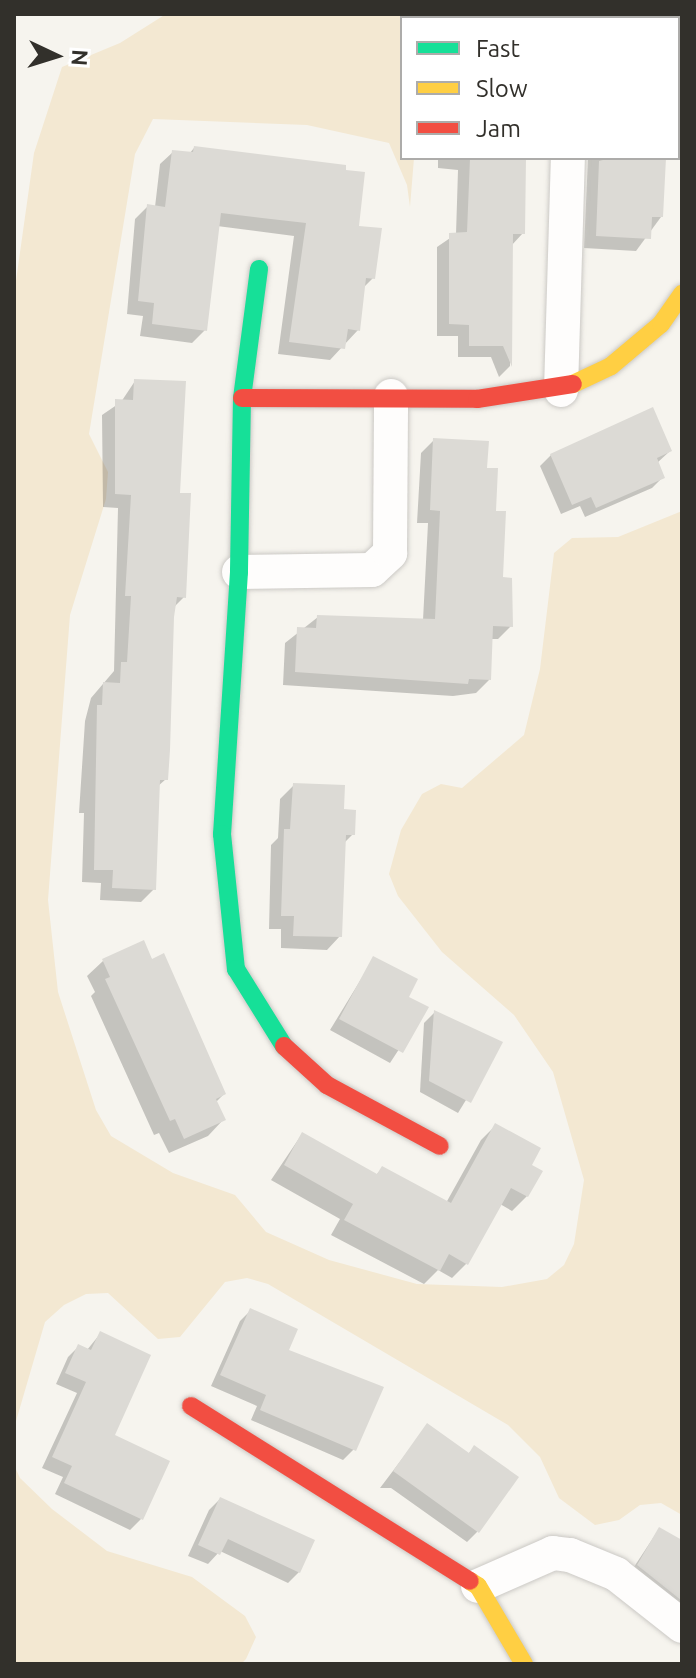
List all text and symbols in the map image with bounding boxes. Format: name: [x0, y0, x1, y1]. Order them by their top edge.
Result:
north arrow: [16, 16, 96, 96]
legend: [400, 16, 680, 160]
text: Fast: [476, 35, 520, 62]
text: N: [67, 49, 93, 67]
text: Slow: [476, 75, 528, 102]
text: Jam: [476, 115, 521, 142]

